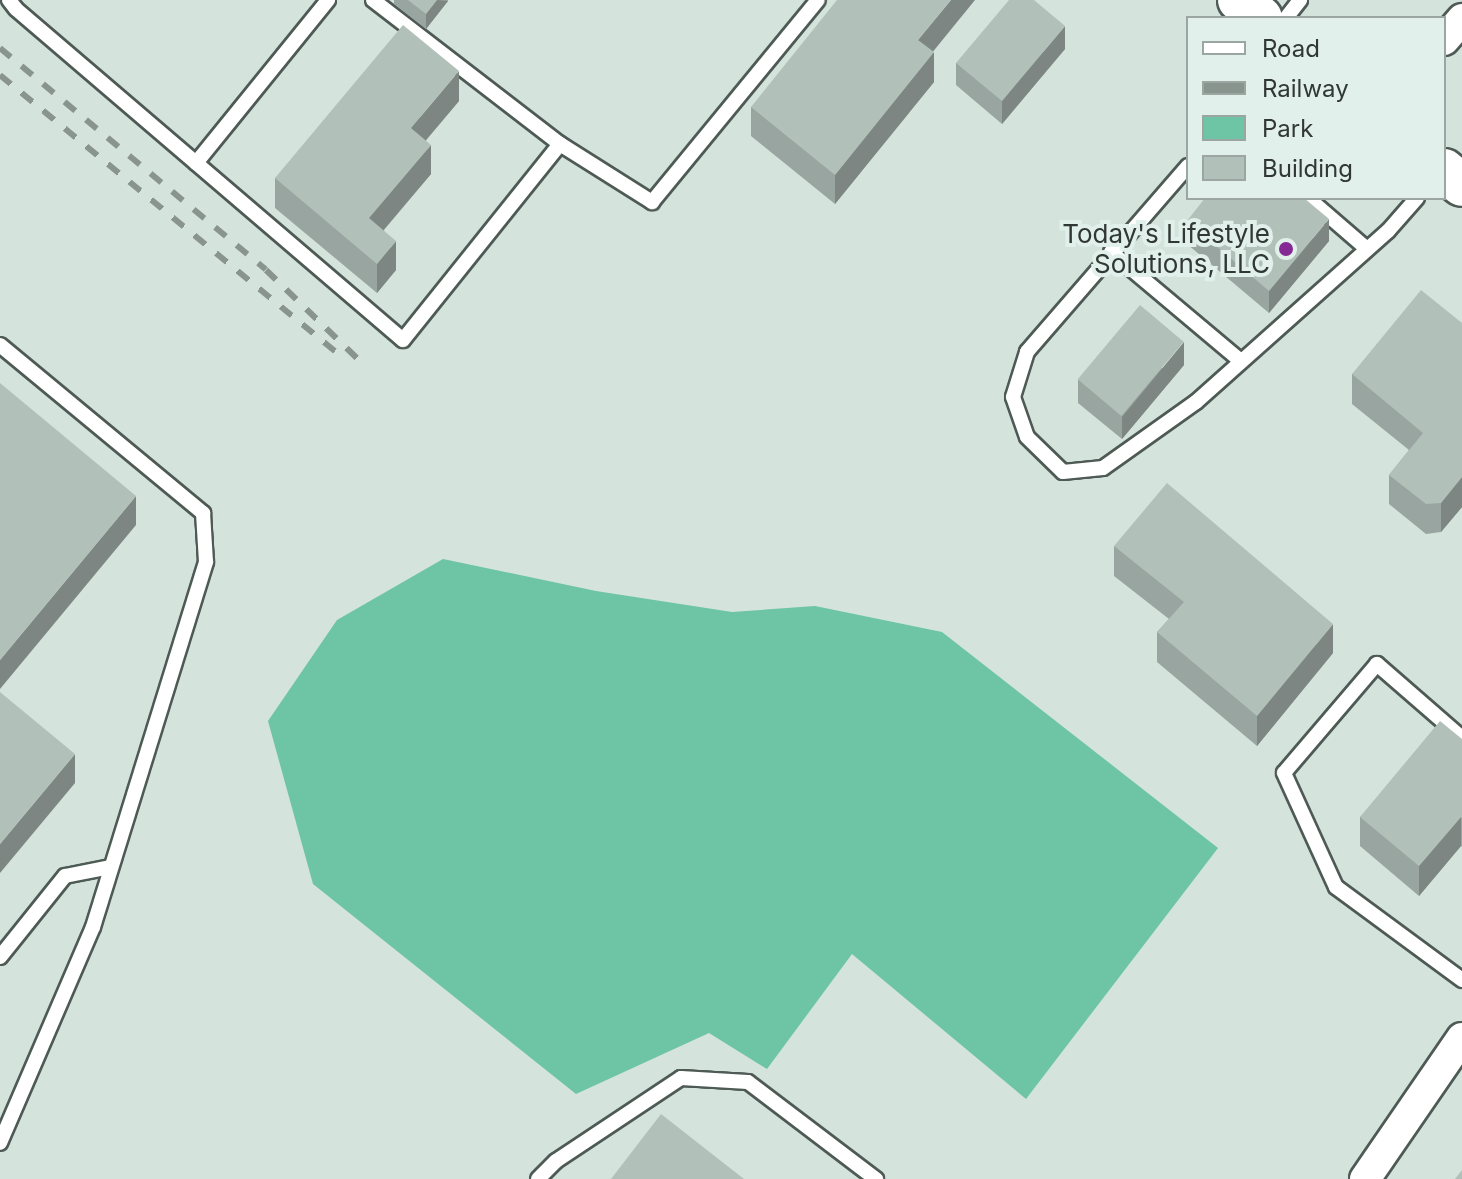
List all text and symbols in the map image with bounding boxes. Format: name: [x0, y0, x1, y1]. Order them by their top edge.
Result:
legend: [1186, 16, 1446, 200]
text: Road: [1262, 34, 1320, 63]
text: Railway: [1262, 74, 1349, 103]
text: Park: [1262, 114, 1313, 143]
text: Building: [1262, 154, 1353, 183]
place label: Today's Lifestyle Solutions, LLC: [1062, 218, 1270, 280]
marker: Today's Lifestyle Solutions, LLC: [1277, 240, 1295, 258]

